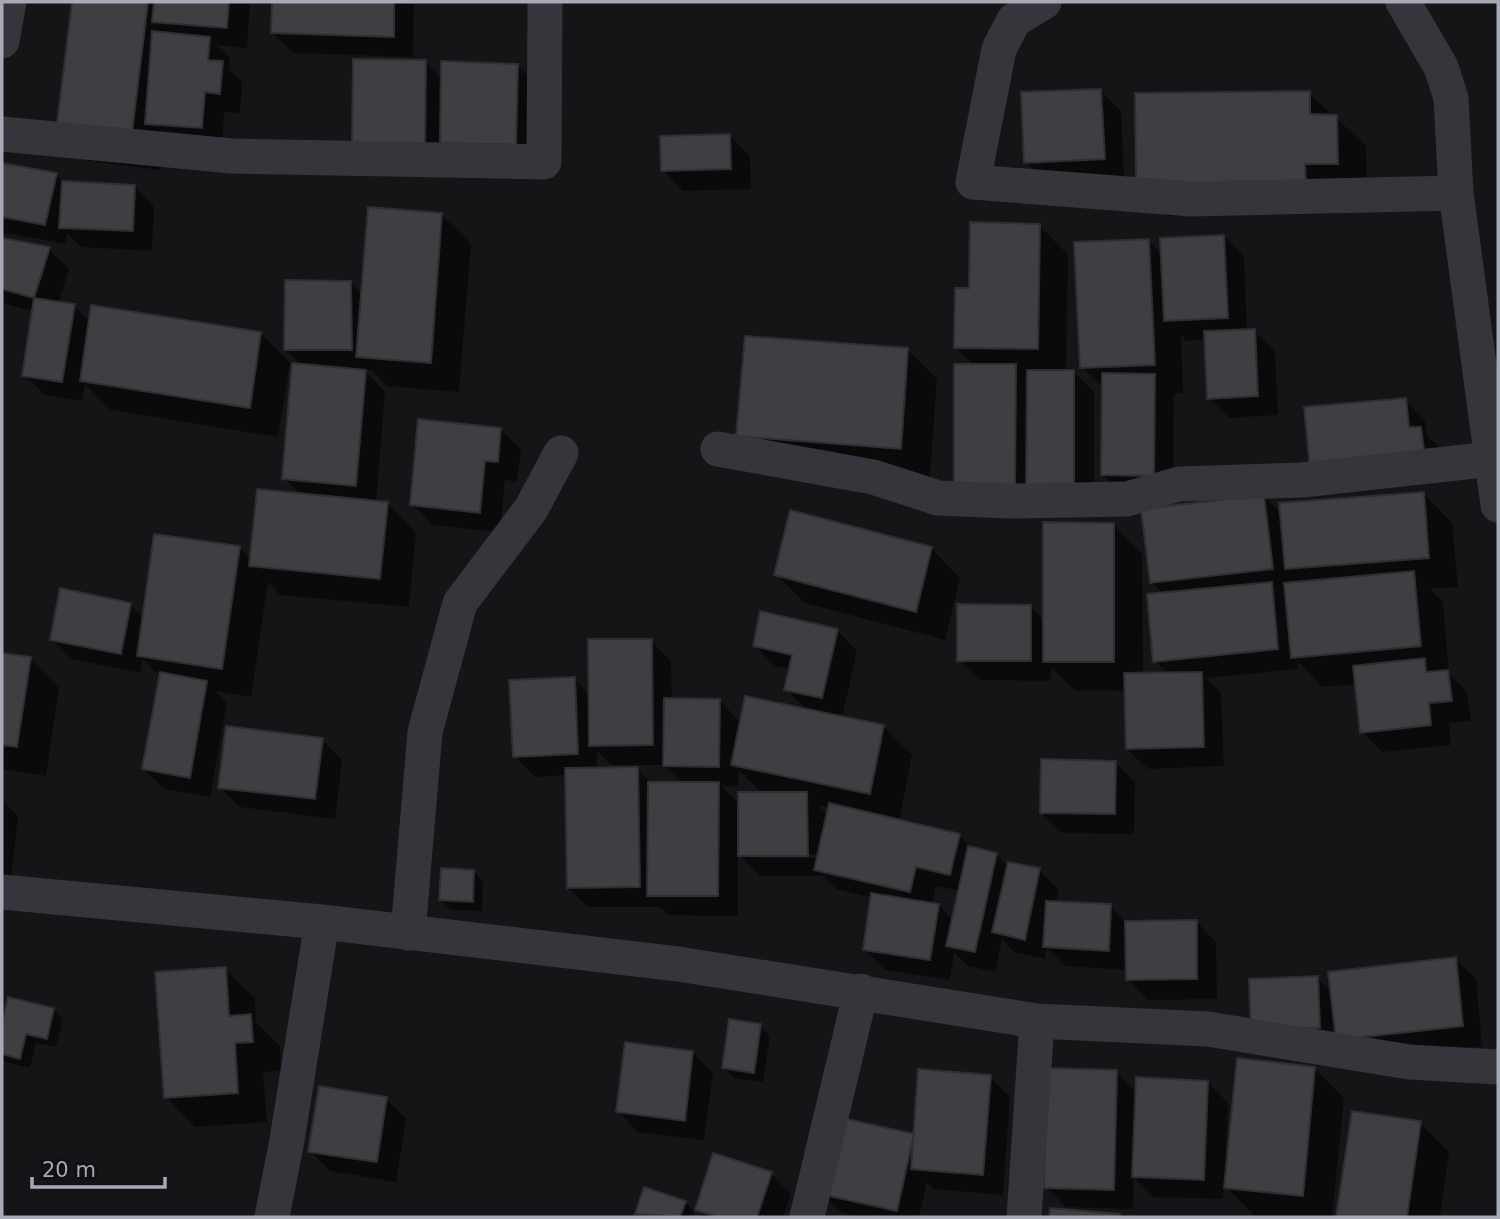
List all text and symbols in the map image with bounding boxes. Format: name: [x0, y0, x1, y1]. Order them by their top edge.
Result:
scale bar: [32, 1146, 164, 1190]
text: 20 m: [42, 1158, 96, 1182]

